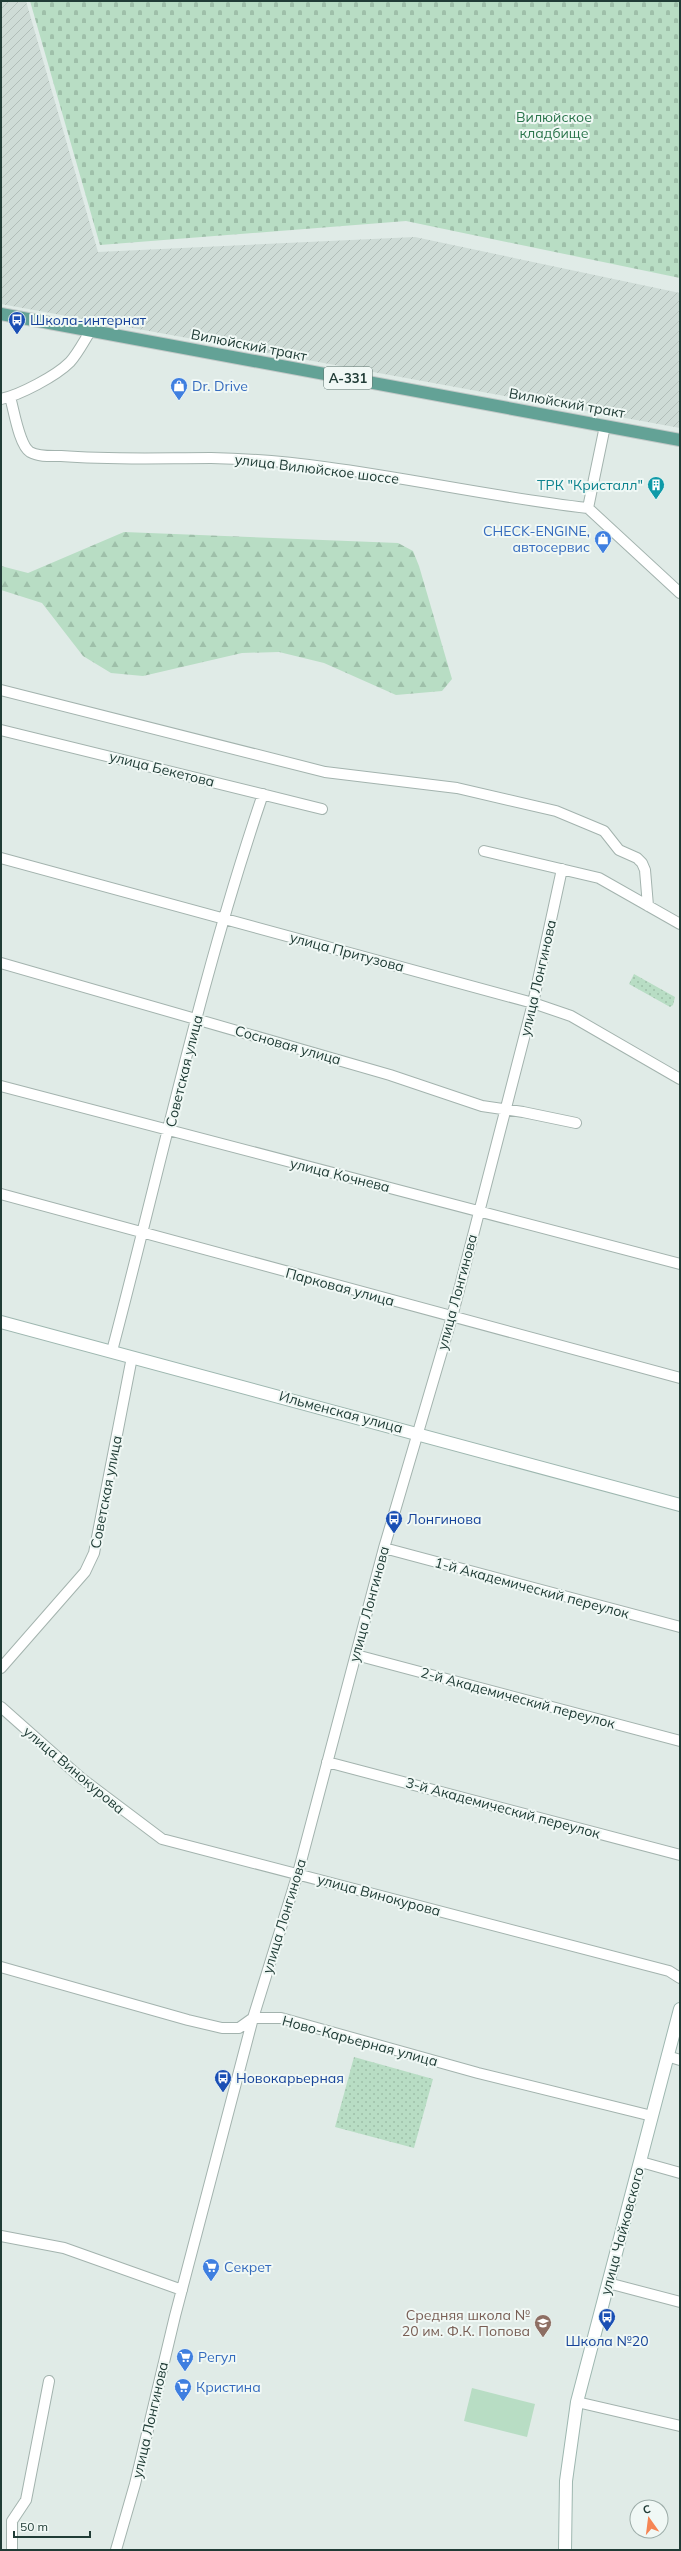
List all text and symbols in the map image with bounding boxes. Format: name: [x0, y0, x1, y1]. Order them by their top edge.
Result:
park label: Вилюйское кладбище: [516, 108, 592, 142]
bus stop icon: Школа-интернат: [7, 310, 27, 335]
place label: Школа-интернат: [30, 311, 147, 329]
street label: Вилюйский тракт: [190, 325, 309, 365]
road number: А-331: [324, 367, 372, 389]
shop icon: Dr. Drive: [169, 376, 189, 401]
place label: Dr. Drive: [192, 377, 248, 395]
street label: Вилюйский тракт: [507, 384, 627, 422]
street label: улица Вилюйское шоссе: [234, 450, 400, 488]
building icon: ТРК "Кристалл": [646, 475, 666, 500]
place label: ТРК "Кристалл": [537, 476, 643, 494]
place label: CHECK-ENGINE, автосервис: [483, 522, 590, 556]
shop icon: CHECK-ENGINE, автосервис: [593, 529, 613, 554]
street label: улица Бекетова: [108, 747, 216, 791]
street label: улица Лонгинова: [516, 918, 560, 1038]
street label: улица Притузова: [288, 928, 406, 976]
street label: Советская улица: [161, 1013, 207, 1129]
street label: Сосновая улица: [233, 1021, 343, 1069]
street label: улица Кочнева: [288, 1154, 392, 1196]
street label: улица Лонгинова: [433, 1232, 481, 1352]
street label: Парковая улица: [284, 1264, 396, 1310]
street label: Ильменская улица: [277, 1387, 405, 1437]
street label: Советская улица: [86, 1434, 126, 1550]
bus stop icon: Лонгинова: [384, 1509, 404, 1534]
place label: Лонгинова: [407, 1510, 482, 1528]
street label: улица Лонгинова: [345, 1544, 393, 1664]
street label: 1-й Академический переулок: [433, 1553, 632, 1623]
street label: 2-й Академический переулок: [419, 1663, 618, 1733]
street label: улица Винокурова: [20, 1722, 128, 1818]
street label: 3-й Академический переулок: [404, 1773, 603, 1843]
street label: улица Лонгинова: [258, 1856, 310, 1976]
street label: улица Винокурова: [315, 1870, 443, 1920]
street label: Ново-Карьерная улица: [280, 2012, 440, 2070]
bus stop icon: Новокарьерная: [213, 2068, 233, 2093]
place label: Новокарьерная: [236, 2069, 344, 2087]
street label: улица Чайковского: [596, 2165, 648, 2297]
supermarket icon: Секрет: [201, 2257, 221, 2282]
place label: Секрет: [224, 2258, 272, 2276]
place label: Средняя школа № 20 им. Ф.К. Попова: [402, 2306, 530, 2340]
bus stop icon: Школа №20: [597, 2307, 617, 2332]
school or university icon: Средняя школа № 20 им. Ф.К. Попова: [533, 2313, 553, 2338]
place label: Школа №20: [565, 2332, 649, 2350]
supermarket icon: Регул: [175, 2347, 195, 2372]
place label: Регул: [198, 2348, 236, 2366]
street label: улица Лонгинова: [128, 2360, 172, 2480]
supermarket icon: Кристина: [173, 2377, 193, 2402]
place label: Кристина: [196, 2378, 261, 2396]
north arrow: [629, 2499, 669, 2539]
text: С: [641, 2501, 652, 2517]
scale bar: [14, 2513, 90, 2539]
text: 50 m: [20, 2519, 48, 2534]

